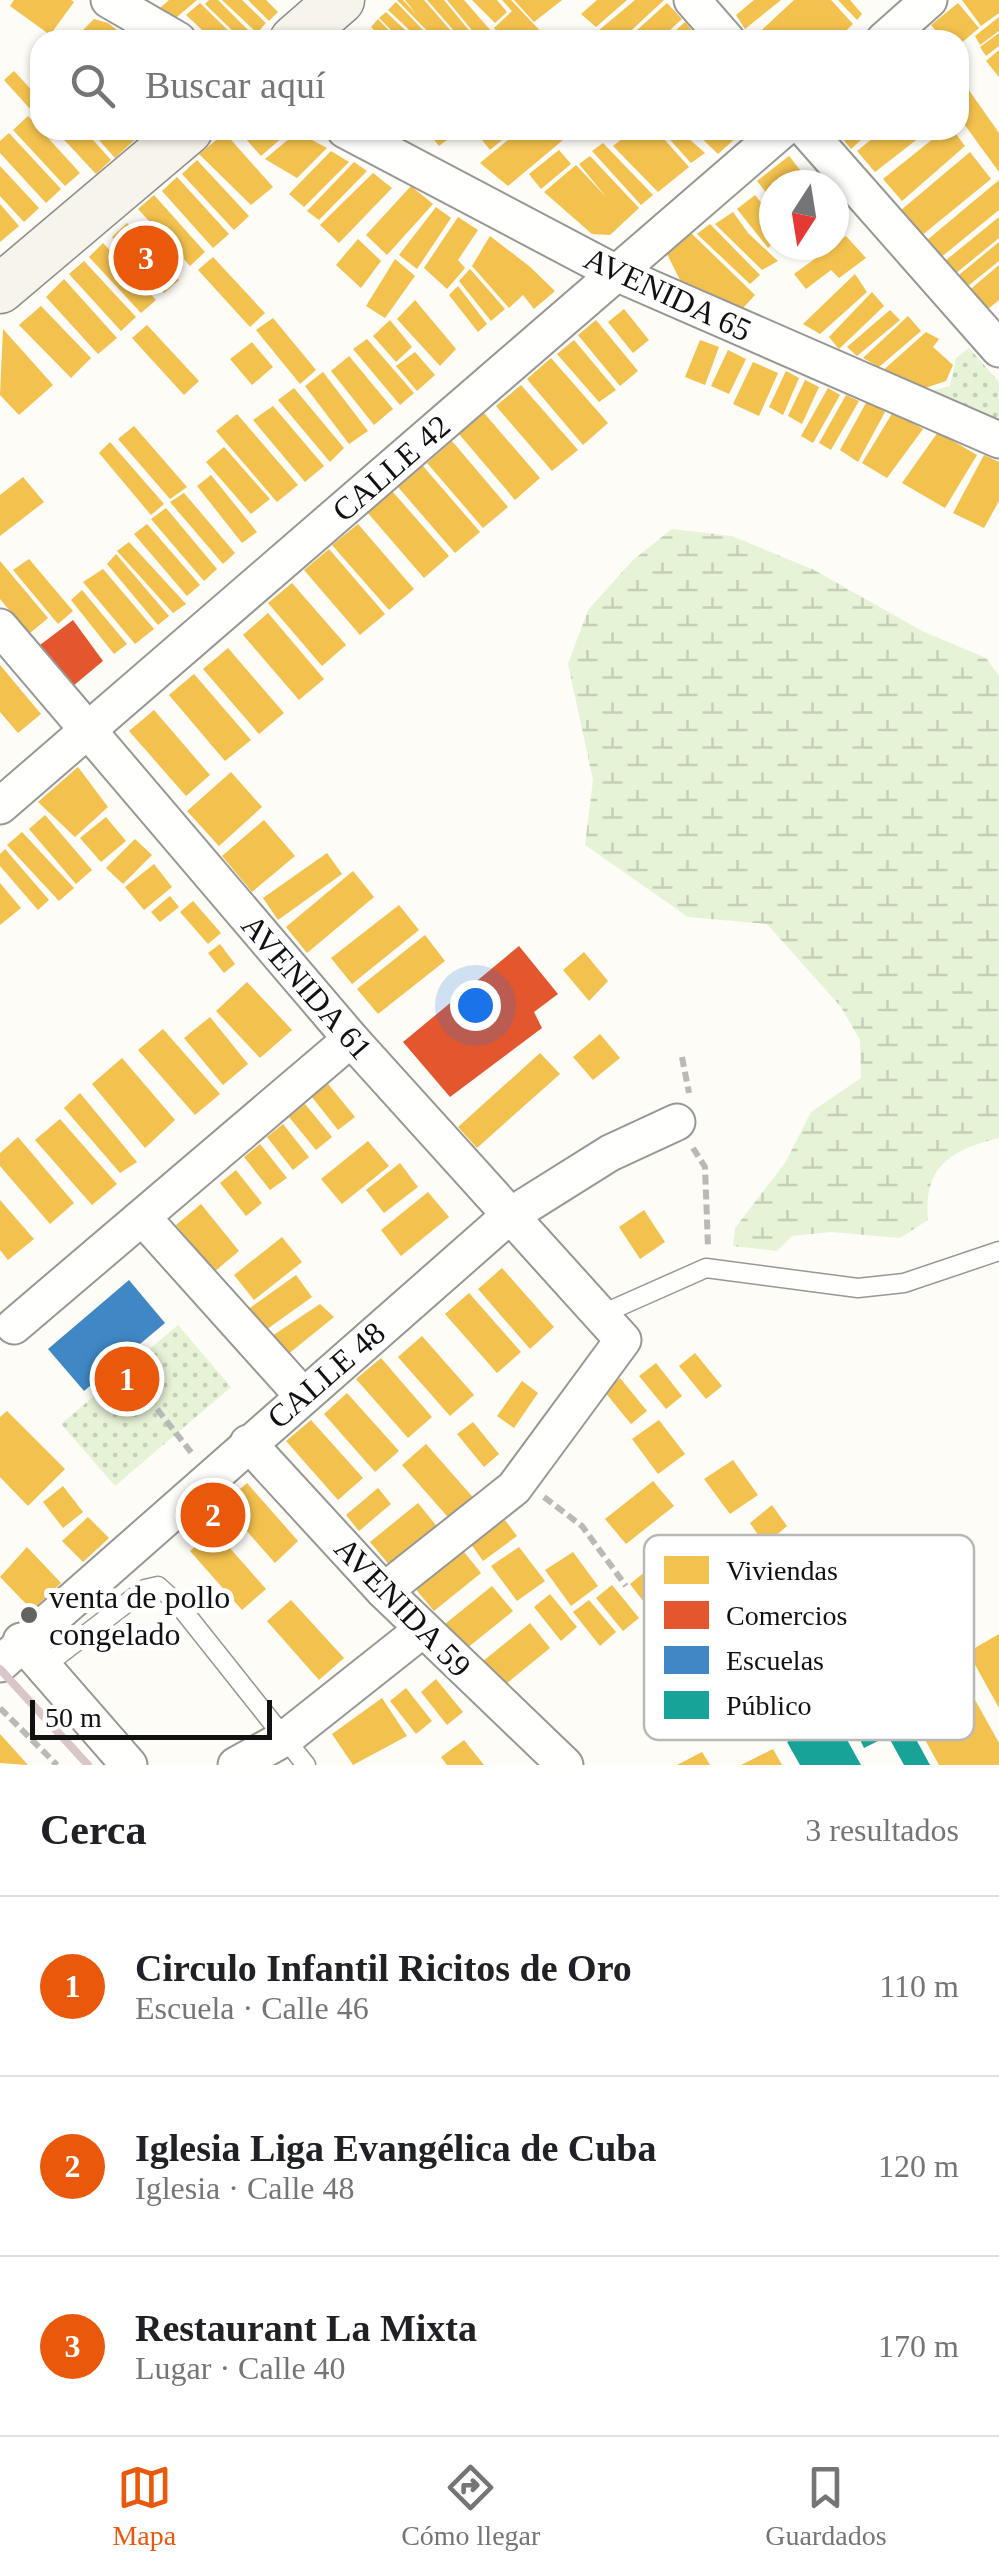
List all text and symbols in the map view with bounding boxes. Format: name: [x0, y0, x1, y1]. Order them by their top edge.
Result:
search box: [30, 30, 969, 140]
icon: search: [65, 58, 120, 113]
text: Buscar aquí: [145, 64, 325, 106]
north arrow: [759, 170, 849, 260]
pin: 3: [114, 220, 178, 296]
street label: AVENIDA 65: [579, 240, 757, 348]
street label: CALLE 42: [325, 407, 457, 529]
street label: AVENIDA 61: [234, 907, 380, 1067]
your location: [450, 980, 501, 1031]
street label: CALLE 48: [260, 1314, 392, 1436]
pin: 1: [94, 1342, 160, 1416]
pin: 2: [180, 1478, 246, 1552]
street label: AVENIDA 59: [328, 1530, 478, 1684]
legend: [644, 1535, 974, 1740]
text: Viviendas: [726, 1555, 838, 1586]
place label: venta de pollo congelado: [49, 1579, 230, 1652]
text: Comercios: [726, 1600, 847, 1631]
marker: venta de pollo congelado: [18, 1604, 40, 1626]
text: Escuelas: [726, 1645, 824, 1676]
text: Público: [726, 1690, 812, 1721]
scale bar: [30, 1695, 272, 1740]
text: 50 m: [45, 1702, 102, 1733]
text: Cerca: [40, 1807, 147, 1853]
text: 3 resultados: [805, 1812, 959, 1848]
text: Circulo Infantil Ricitos de Oro: [135, 1947, 632, 1989]
text: 1: [65, 1968, 81, 2004]
text: 110 m: [879, 1968, 959, 2004]
text: Escuela · Calle 46: [135, 1990, 369, 2026]
text: Iglesia Liga Evangélica de Cuba: [135, 2127, 657, 2169]
text: 2: [65, 2148, 81, 2184]
text: 120 m: [878, 2148, 959, 2184]
text: Iglesia · Calle 48: [135, 2170, 354, 2206]
text: Restaurant La Mixta: [135, 2307, 477, 2349]
text: 3: [65, 2328, 81, 2364]
text: 170 m: [878, 2328, 959, 2364]
text: Lugar · Calle 40: [135, 2350, 346, 2386]
tab: Mapa: [112, 2460, 176, 2552]
tab: Cómo llegar: [401, 2460, 540, 2552]
tab: Guardados: [765, 2460, 887, 2552]

